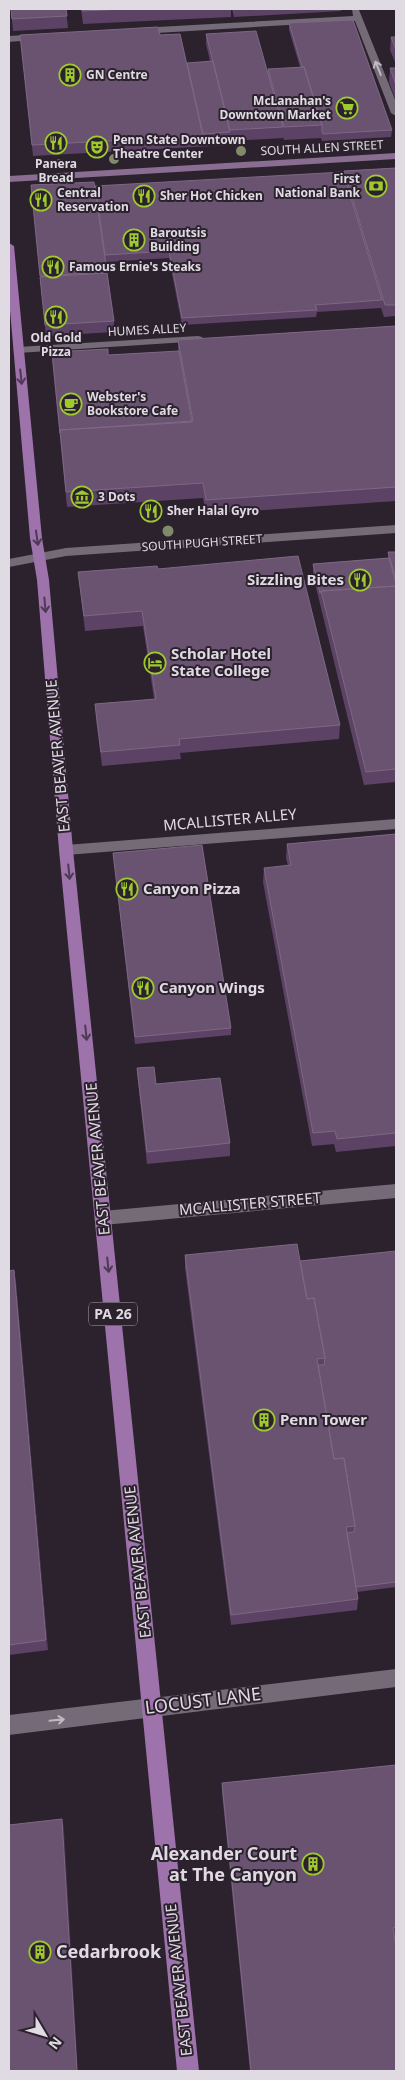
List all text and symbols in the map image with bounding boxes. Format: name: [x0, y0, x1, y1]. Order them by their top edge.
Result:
one-way arrow: [373, 61, 382, 76]
building icon: GN Centre: [58, 63, 82, 87]
place label: GN Centre: [86, 66, 148, 83]
place label: McLanahan's Downtown Market: [220, 92, 331, 123]
supermarket icon: McLanahan's Downtown Market: [335, 96, 359, 120]
restaurant icon: Panera Bread: [44, 131, 68, 155]
place label: Penn State Downtown Theatre Center: [113, 131, 246, 162]
theatre icon: Penn State Downtown Theatre Center: [85, 135, 109, 159]
street label: SOUTH ALLEN STREET: [260, 136, 384, 159]
place label: Panera Bread: [35, 155, 77, 186]
place label: First National Bank: [275, 170, 361, 201]
bank icon: First National Bank: [364, 174, 388, 198]
place label: Central Reservation: [57, 184, 129, 215]
restaurant icon: Sher Hot Chicken: [132, 184, 156, 208]
place label: Sher Hot Chicken: [160, 187, 263, 204]
restaurant icon: Central Reservation: [29, 188, 53, 212]
place label: Baroutsis Building: [150, 224, 206, 255]
building icon: Baroutsis Building: [122, 228, 146, 252]
restaurant icon: Famous Ernie's Steaks: [41, 255, 65, 279]
place label: Famous Ernie's Steaks: [69, 258, 201, 275]
restaurant icon: Old Gold Pizza: [44, 305, 68, 329]
street label: HUMES ALLEY: [107, 319, 187, 340]
place label: Old Gold Pizza: [30, 329, 82, 360]
one-way arrow: [16, 368, 26, 384]
place label: Webster's Bookstore Cafe: [87, 388, 178, 419]
cafe icon: Webster's Bookstore Cafe: [59, 392, 83, 416]
museum icon: 3 Dots: [70, 485, 94, 509]
place label: 3 Dots: [98, 488, 136, 505]
restaurant icon: Sher Halal Gyro: [139, 499, 163, 523]
place label: Sher Halal Gyro: [167, 502, 259, 519]
one-way arrow: [32, 530, 42, 546]
street label: SOUTH PUGH STREET: [141, 530, 263, 555]
restaurant icon: Sizzling Bites: [348, 568, 372, 592]
place label: Sizzling Bites: [247, 569, 344, 589]
one-way arrow: [40, 597, 50, 613]
place label: Scholar Hotel State College: [171, 643, 271, 680]
hotel icon: Scholar Hotel State College: [143, 651, 167, 675]
street label: EAST BEAVER AVENUE: [40, 679, 74, 833]
street label: MCALLISTER ALLEY: [162, 803, 298, 835]
one-way arrow: [64, 863, 74, 879]
restaurant icon: Canyon Pizza: [115, 877, 139, 901]
place label: Canyon Pizza: [143, 878, 241, 898]
restaurant icon: Canyon Wings: [131, 976, 155, 1000]
place label: Canyon Wings: [159, 977, 265, 997]
one-way arrow: [81, 1025, 91, 1041]
street label: EAST BEAVER AVENUE: [80, 1082, 114, 1236]
street label: MCALLISTER STREET: [178, 1187, 322, 1219]
one-way arrow: [103, 1256, 113, 1272]
road number: PA 26: [89, 1302, 137, 1326]
building icon: Penn Tower: [252, 1408, 276, 1432]
place label: Penn Tower: [280, 1409, 367, 1429]
street label: EAST BEAVER AVENUE: [119, 1485, 155, 1639]
street label: LOCUST LANE: [143, 1681, 262, 1719]
one-way arrow: [49, 1715, 65, 1725]
place label: Alexander Court at The Canyon: [151, 1841, 297, 1886]
building icon: Alexander Court at The Canyon: [301, 1852, 325, 1876]
street label: EAST BEAVER AVENUE: [160, 1903, 196, 2057]
place label: Cedarbrook: [56, 1939, 162, 1963]
building icon: Cedarbrook: [28, 1940, 52, 1964]
north arrow: [20, 2010, 70, 2060]
text: N: [45, 2033, 67, 2054]

